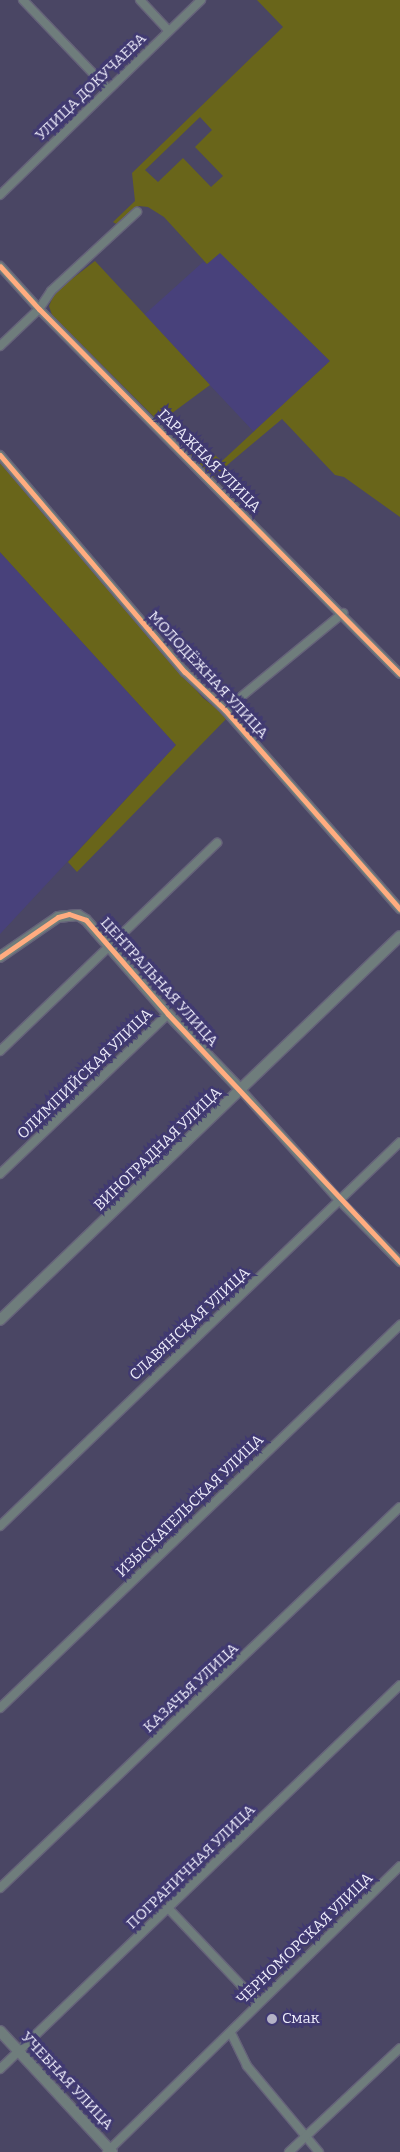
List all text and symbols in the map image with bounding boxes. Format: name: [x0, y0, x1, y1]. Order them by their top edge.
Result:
street label: УЛИЦА ДОКУЧАЕВА: [32, 30, 150, 144]
street label: ГАРАЖНАЯ УЛИЦА: [154, 406, 264, 516]
street label: МОЛОДЁЖНАЯ УЛИЦА: [144, 608, 272, 742]
street label: ЦЕНТРАЛЬНАЯ УЛИЦА: [96, 914, 222, 1050]
street label: ОЛИМПИЙСКАЯ УЛИЦА: [14, 1005, 156, 1143]
street label: ВИНОГРАДНАЯ УЛИЦА: [91, 1084, 225, 1214]
street label: СЛАВЯНСКАЯ УЛИЦА: [126, 1264, 254, 1384]
street label: ИЗЫСКАТЕЛЬСКАЯ УЛИЦА: [113, 1431, 267, 1581]
street label: КАЗАЧЬЯ УЛИЦА: [140, 1639, 242, 1737]
street label: ПОГРАНИЧНАЯ УЛИЦА: [123, 1801, 259, 1933]
street label: ЧЕРНОМОРСКАЯ УЛИЦА: [233, 1869, 377, 2009]
place label: Смак: [282, 2010, 320, 2028]
marker: Смак: [266, 2013, 278, 2025]
street label: УЧЕБНАЯ УЛИЦА: [17, 2028, 117, 2134]

